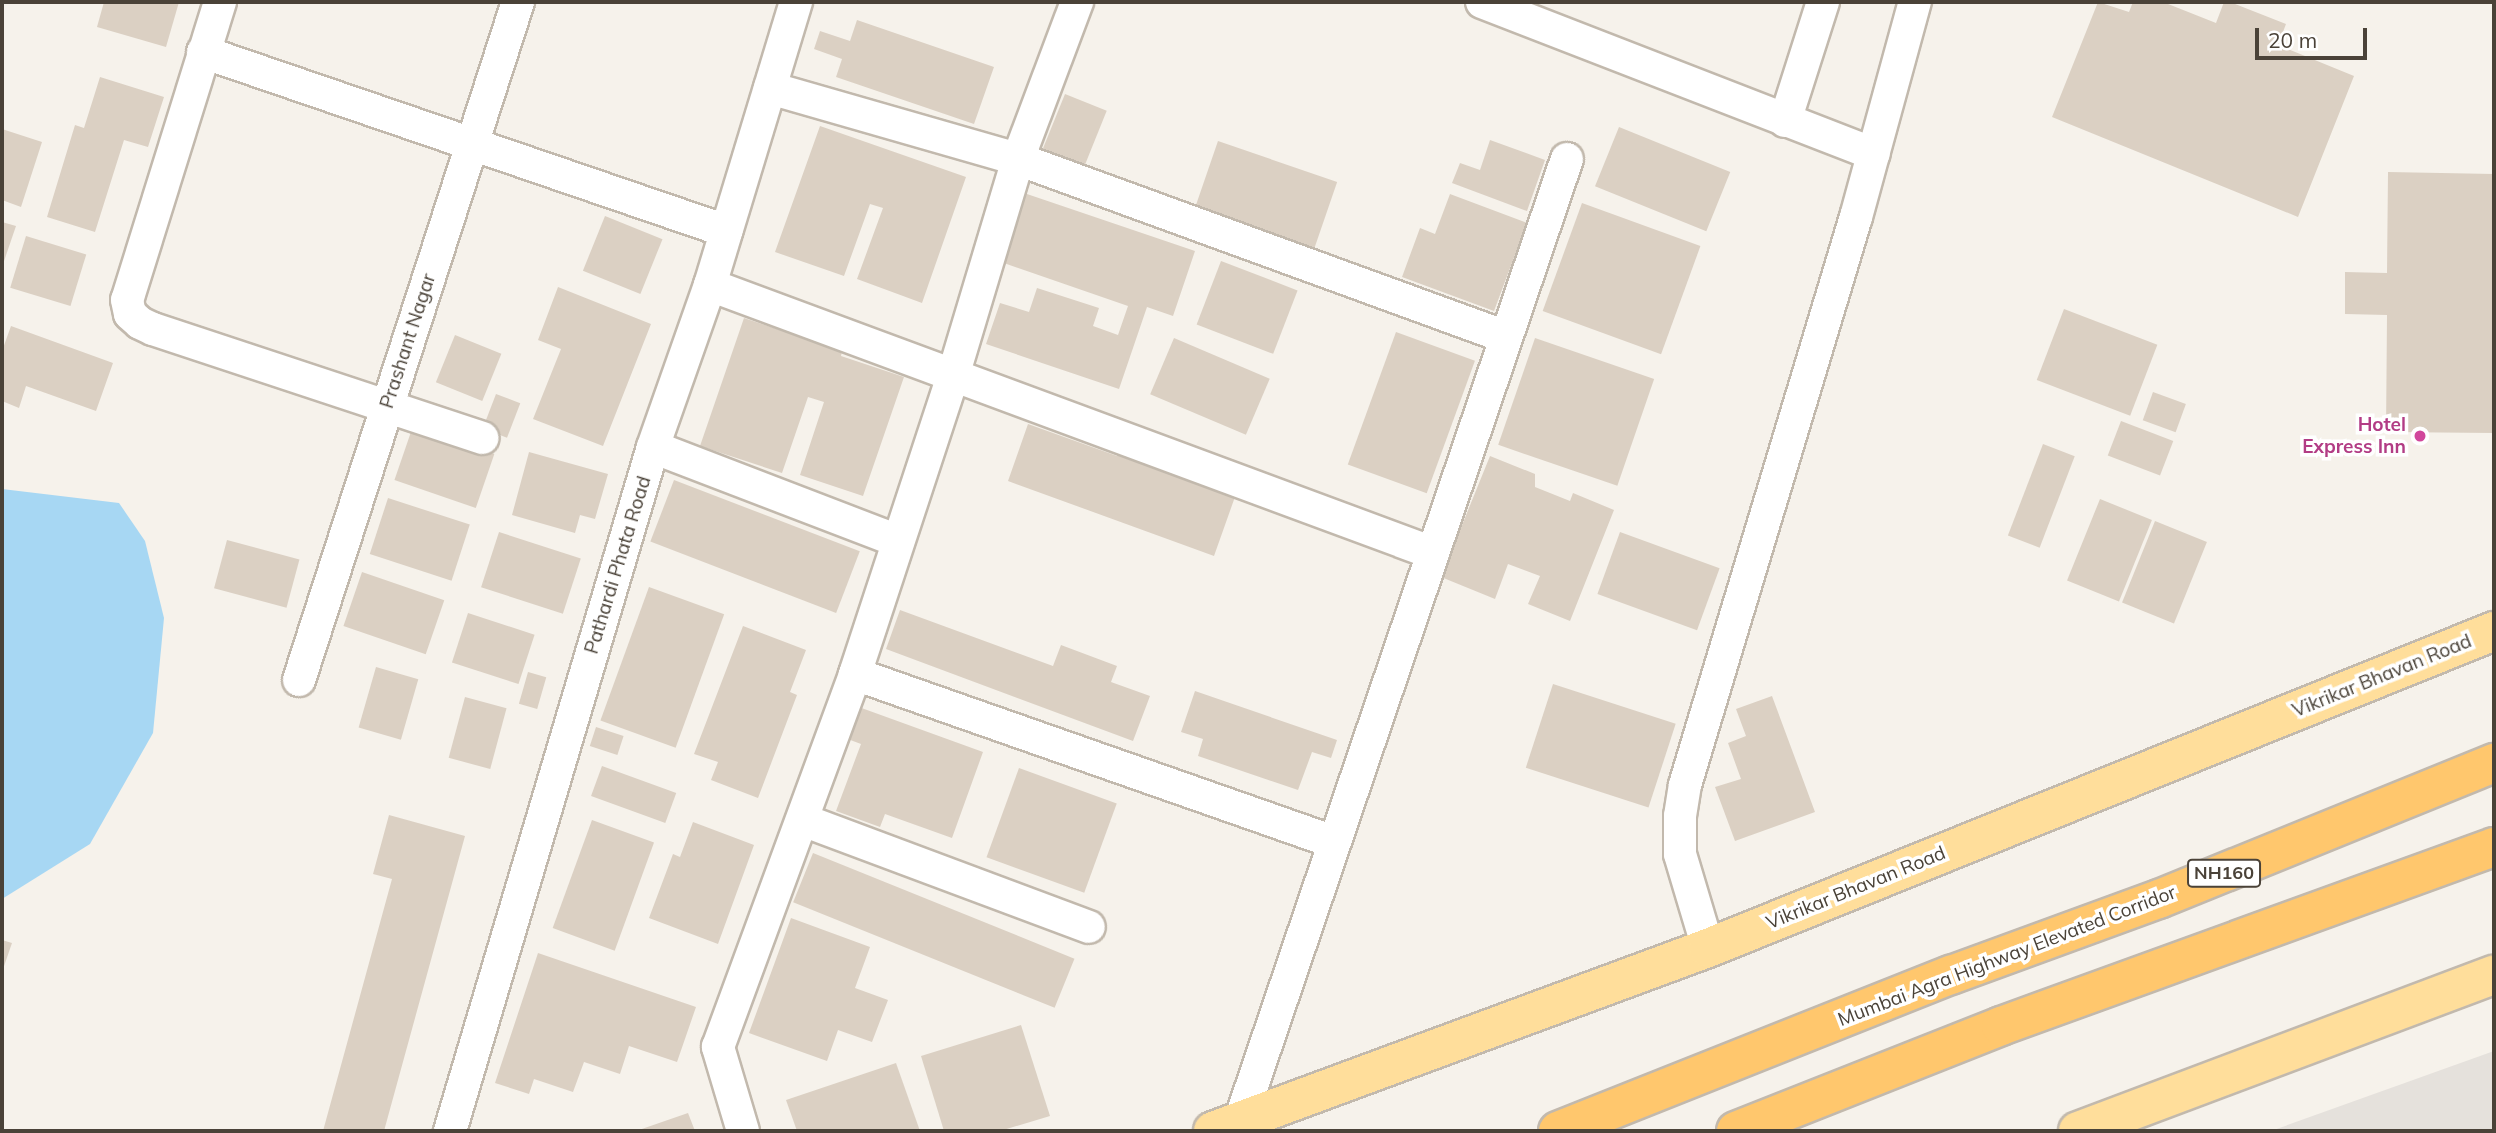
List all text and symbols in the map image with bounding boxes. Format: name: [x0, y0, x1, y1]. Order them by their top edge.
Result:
scale bar: [2258, 14, 2370, 58]
text: 20 m: [2268, 27, 2317, 53]
street label: Prashant Nagar: [375, 271, 441, 411]
place label: Hotel Express Inn: [2302, 414, 2406, 458]
marker: Hotel Express Inn: [2412, 428, 2428, 444]
street label: Pathardi Phata Road: [580, 473, 656, 657]
street label: Vikrikar Bhavan Road: [2289, 630, 2475, 722]
street label: Vikrikar Bhavan Road: [1763, 842, 1949, 934]
road number: NH160: [2186, 858, 2262, 888]
street label: Mumbai Agra Highway Elevated Corridor: [1835, 881, 2179, 1031]

